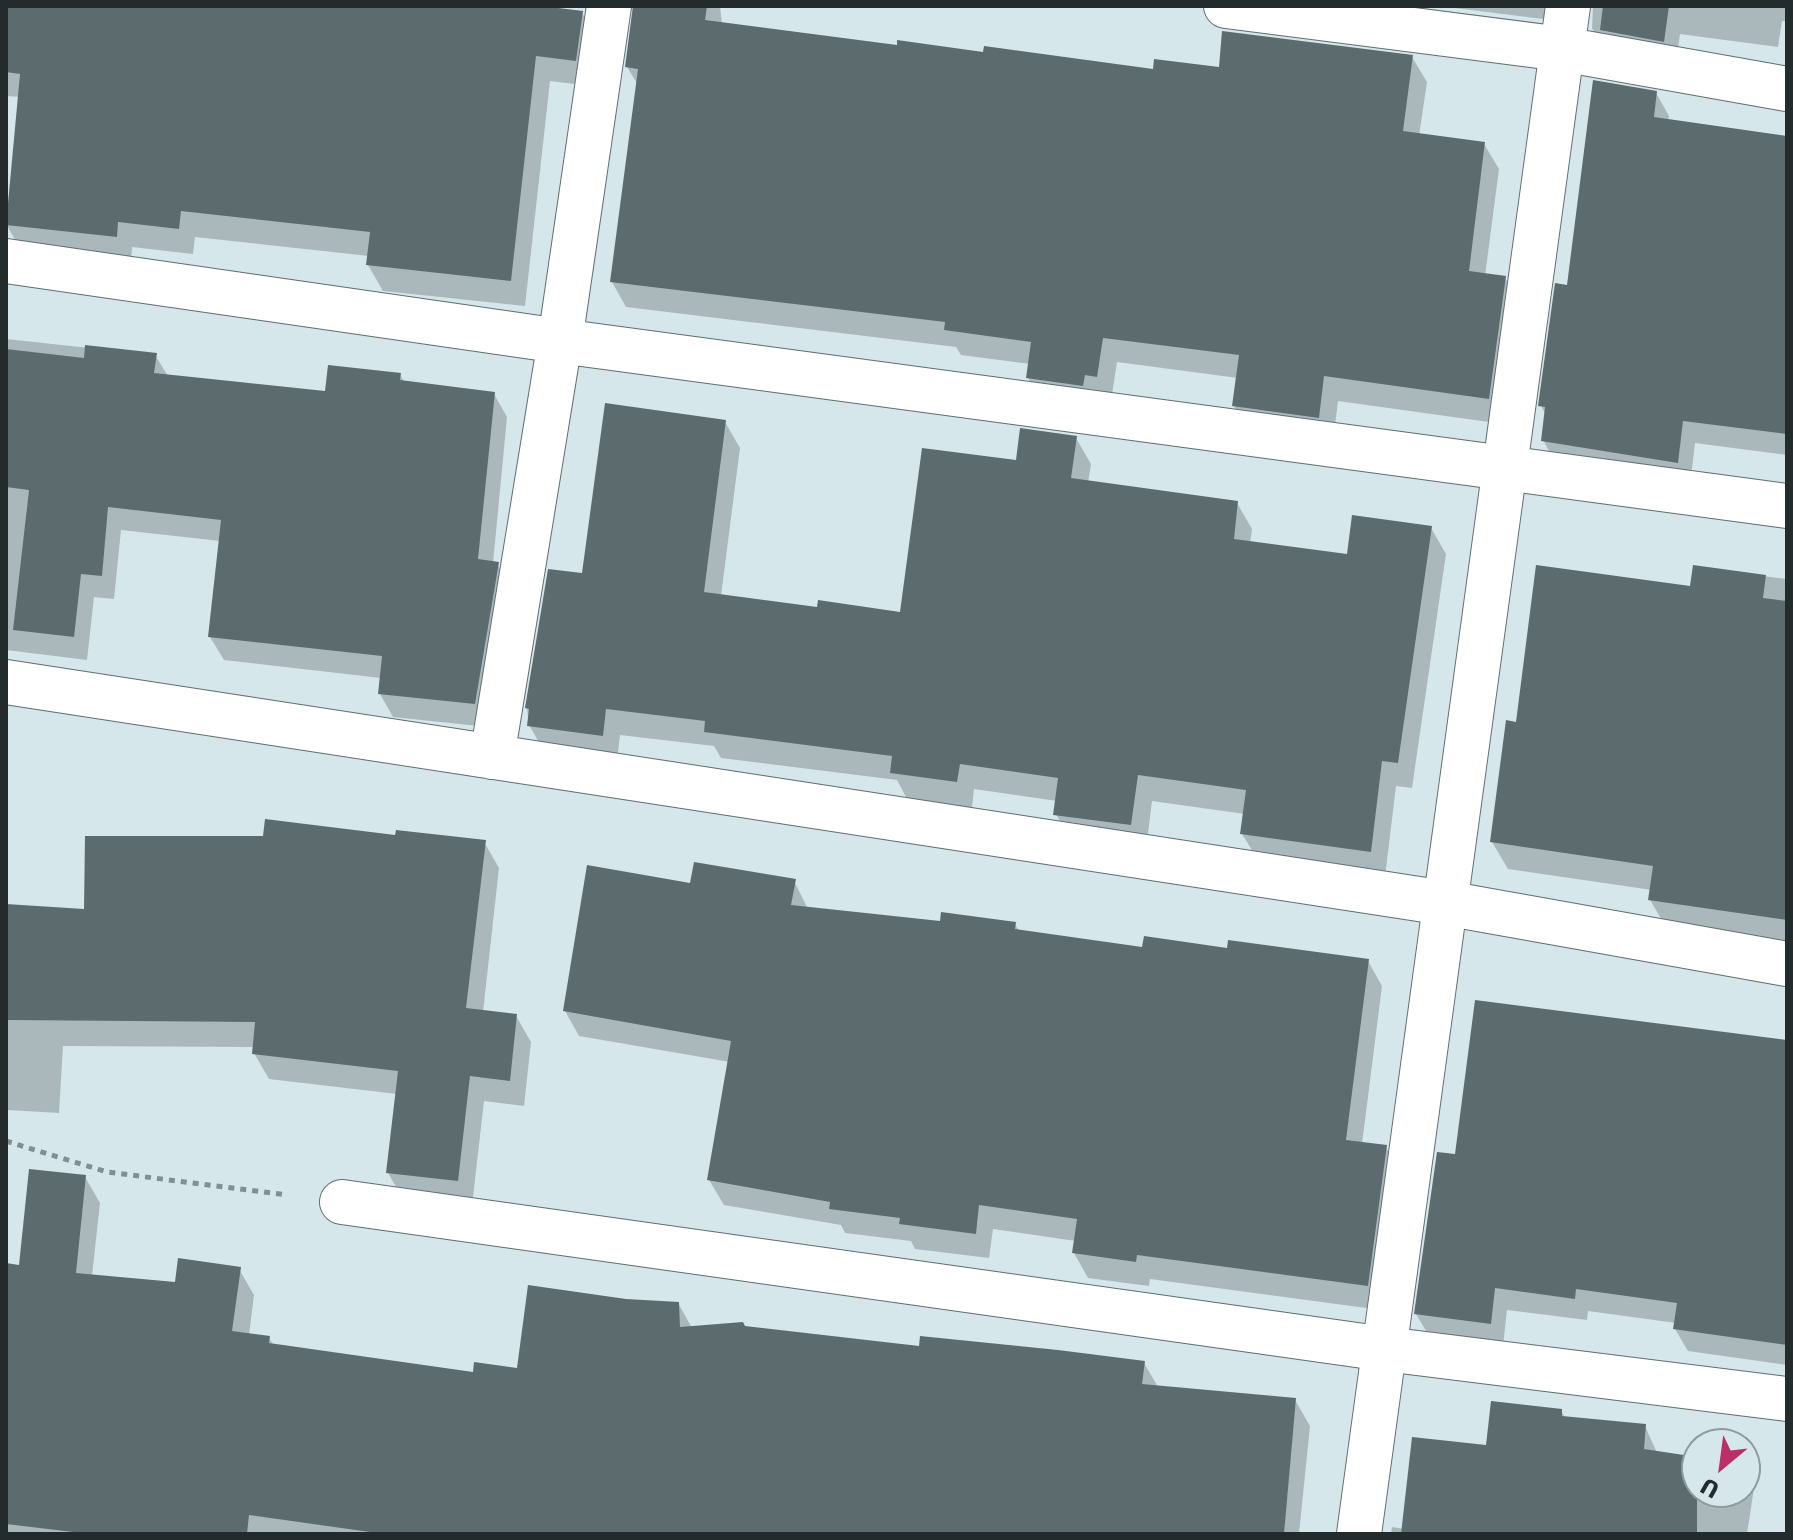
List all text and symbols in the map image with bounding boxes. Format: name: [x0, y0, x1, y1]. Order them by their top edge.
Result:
north arrow: [1681, 1428, 1761, 1508]
text: U: [1696, 1472, 1724, 1503]

